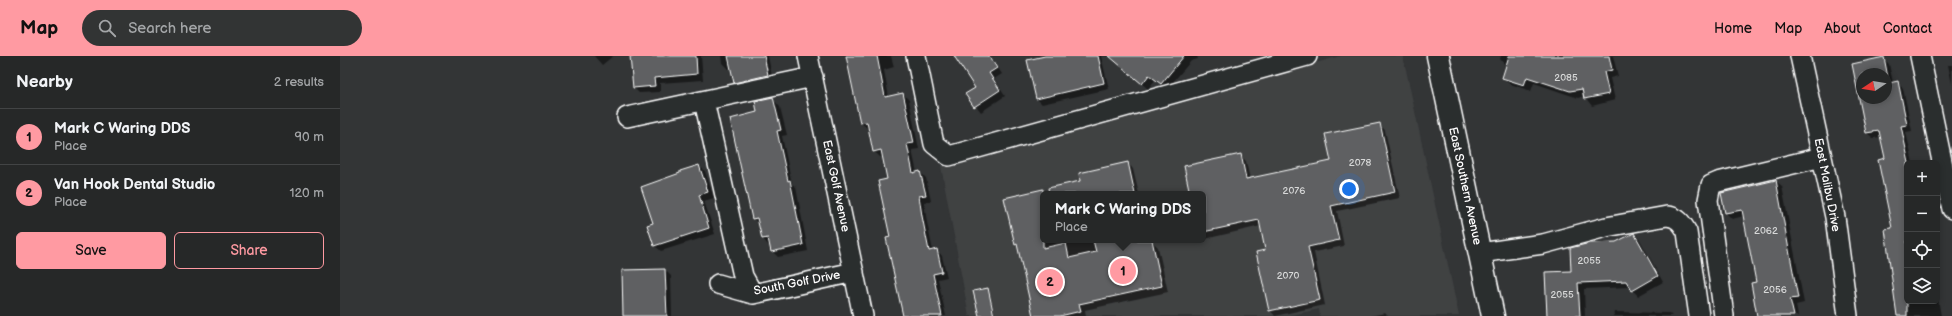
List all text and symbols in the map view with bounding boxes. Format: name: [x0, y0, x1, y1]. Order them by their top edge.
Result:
search box: [82, 10, 362, 46]
text: Map: [20, 17, 58, 40]
icon: search: [96, 17, 118, 39]
text: Search here: [128, 19, 211, 38]
text: Home: [1714, 20, 1752, 37]
text: Map: [1774, 20, 1802, 37]
text: About: [1824, 20, 1861, 37]
text: Contact: [1883, 20, 1932, 37]
north arrow: [1856, 68, 1892, 104]
text: Nearby: [16, 72, 73, 92]
house number: 2085: [1554, 72, 1578, 84]
text: 2 results: [274, 74, 324, 90]
text: Mark C Waring DDS: [54, 119, 190, 138]
street label: East Southern Avenue: [1445, 126, 1485, 246]
text: 1: [26, 129, 32, 145]
text: 90 m: [295, 129, 324, 145]
street label: East Malibu Drive: [1811, 137, 1843, 233]
text: Place: [54, 138, 87, 154]
street label: East Golf Avenue: [819, 139, 853, 233]
house number: 2078: [1349, 157, 1371, 169]
map controls: [1904, 160, 1940, 304]
button: +: [1904, 160, 1940, 196]
text: Van Hook Dental Studio: [54, 175, 215, 194]
your location: [1339, 179, 1359, 199]
text: 2: [25, 185, 33, 201]
text: 120 m: [289, 185, 324, 201]
house number: 2076: [1283, 185, 1305, 197]
popup: [1040, 191, 1206, 243]
text: Place: [54, 194, 87, 210]
button: −: [1904, 196, 1940, 232]
text: Mark C Waring DDS: [1055, 200, 1191, 219]
text: Place: [1055, 219, 1088, 235]
house number: 2062: [1754, 225, 1778, 237]
button: Save: [16, 232, 166, 269]
button: Share: [174, 232, 324, 269]
button: locate: [1904, 232, 1940, 268]
house number: 2055: [1577, 255, 1601, 267]
pin: 1: [1110, 256, 1136, 286]
street label: South Golf Drive: [752, 267, 842, 299]
pin: 2: [1037, 267, 1063, 297]
button: layers: [1904, 268, 1940, 304]
house number: 2070: [1277, 270, 1299, 282]
house number: 2056: [1763, 284, 1787, 296]
house number: 2055: [1550, 289, 1574, 301]

